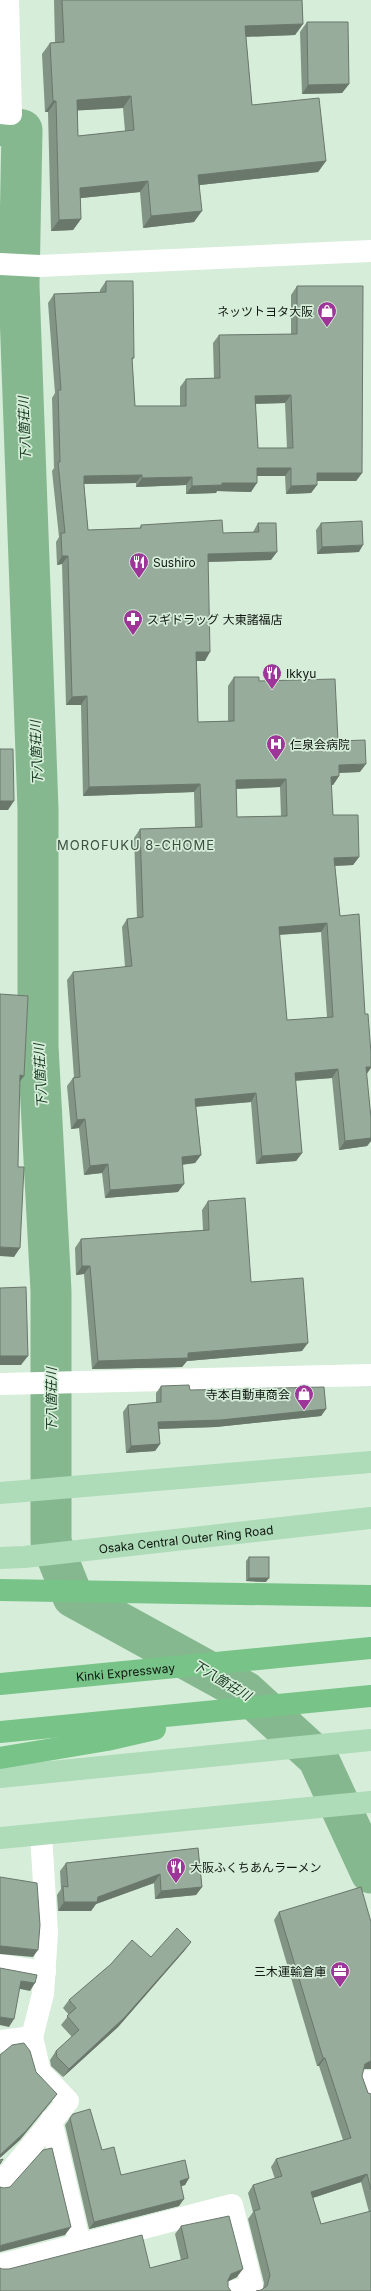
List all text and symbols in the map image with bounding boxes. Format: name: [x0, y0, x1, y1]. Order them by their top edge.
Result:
shop icon: ネッツトヨタ大阪: [316, 300, 338, 328]
place label: ネッツトヨタ大阪: [217, 304, 313, 319]
water label: 下八箇荘川: [15, 394, 33, 462]
restaurant icon: Sushiro: [128, 551, 150, 579]
place label: Sushiro: [153, 555, 196, 570]
pharmacy icon: スギドラッグ 大東諸福店: [122, 608, 144, 636]
place label: スギドラッグ 大東諸福店: [147, 612, 282, 627]
restaurant icon: Ikkyu: [261, 662, 283, 690]
place label: Ikkyu: [286, 666, 316, 681]
water label: 下八箇荘川: [27, 718, 45, 786]
hospital icon: 仁泉会病院: [265, 733, 287, 761]
place label: 仁泉会病院: [290, 737, 350, 752]
district label: MOROFUKU 8-CHOME: [57, 837, 215, 853]
water label: 下八箇荘川: [30, 1041, 50, 1109]
water label: 下八箇荘川: [43, 1366, 59, 1433]
shop icon: 寺本自動車商会: [293, 1383, 315, 1411]
place label: 寺本自動車商会: [206, 1387, 290, 1402]
street label: Osaka Central Outer Ring Road: [98, 1522, 274, 1556]
water label: 下八箇荘川: [190, 1656, 256, 1705]
street label: Kinki Expressway: [75, 1660, 176, 1684]
restaurant icon: 大阪ふくちあんラーメン: [165, 1856, 187, 1884]
place label: 大阪ふくちあんラーメン: [190, 1860, 322, 1875]
office icon: 三木運輸倉庫: [329, 1960, 351, 1988]
place label: 三木運輸倉庫: [254, 1964, 326, 1979]

